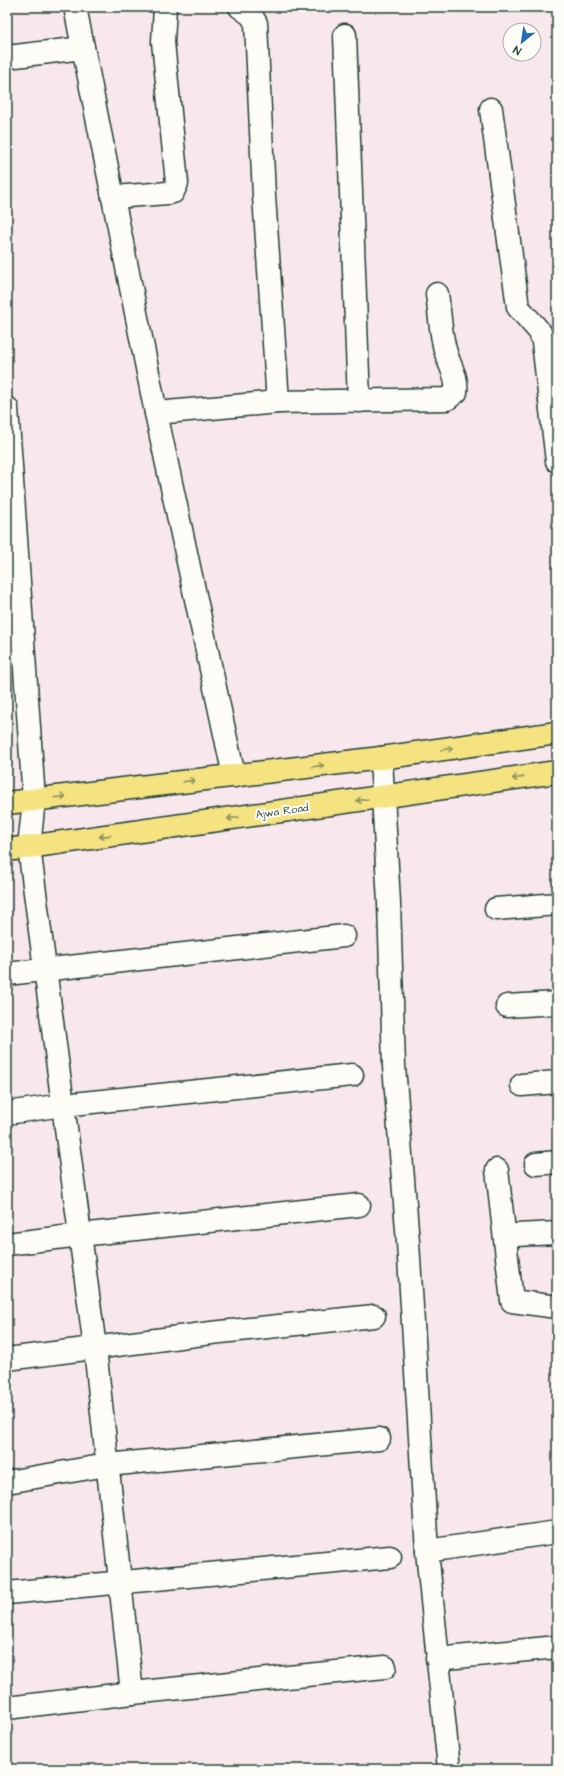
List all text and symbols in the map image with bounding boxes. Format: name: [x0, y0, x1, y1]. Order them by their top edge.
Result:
north arrow: [502, 22, 542, 62]
text: N: [510, 42, 524, 58]
one-way arrow: [440, 745, 453, 753]
one-way arrow: [311, 762, 324, 770]
one-way arrow: [512, 774, 525, 782]
one-way arrow: [182, 778, 195, 785]
one-way arrow: [53, 793, 66, 801]
one-way arrow: [356, 796, 369, 804]
street label: Ajwa Road: [255, 800, 310, 822]
one-way arrow: [227, 814, 240, 822]
one-way arrow: [98, 832, 111, 840]

